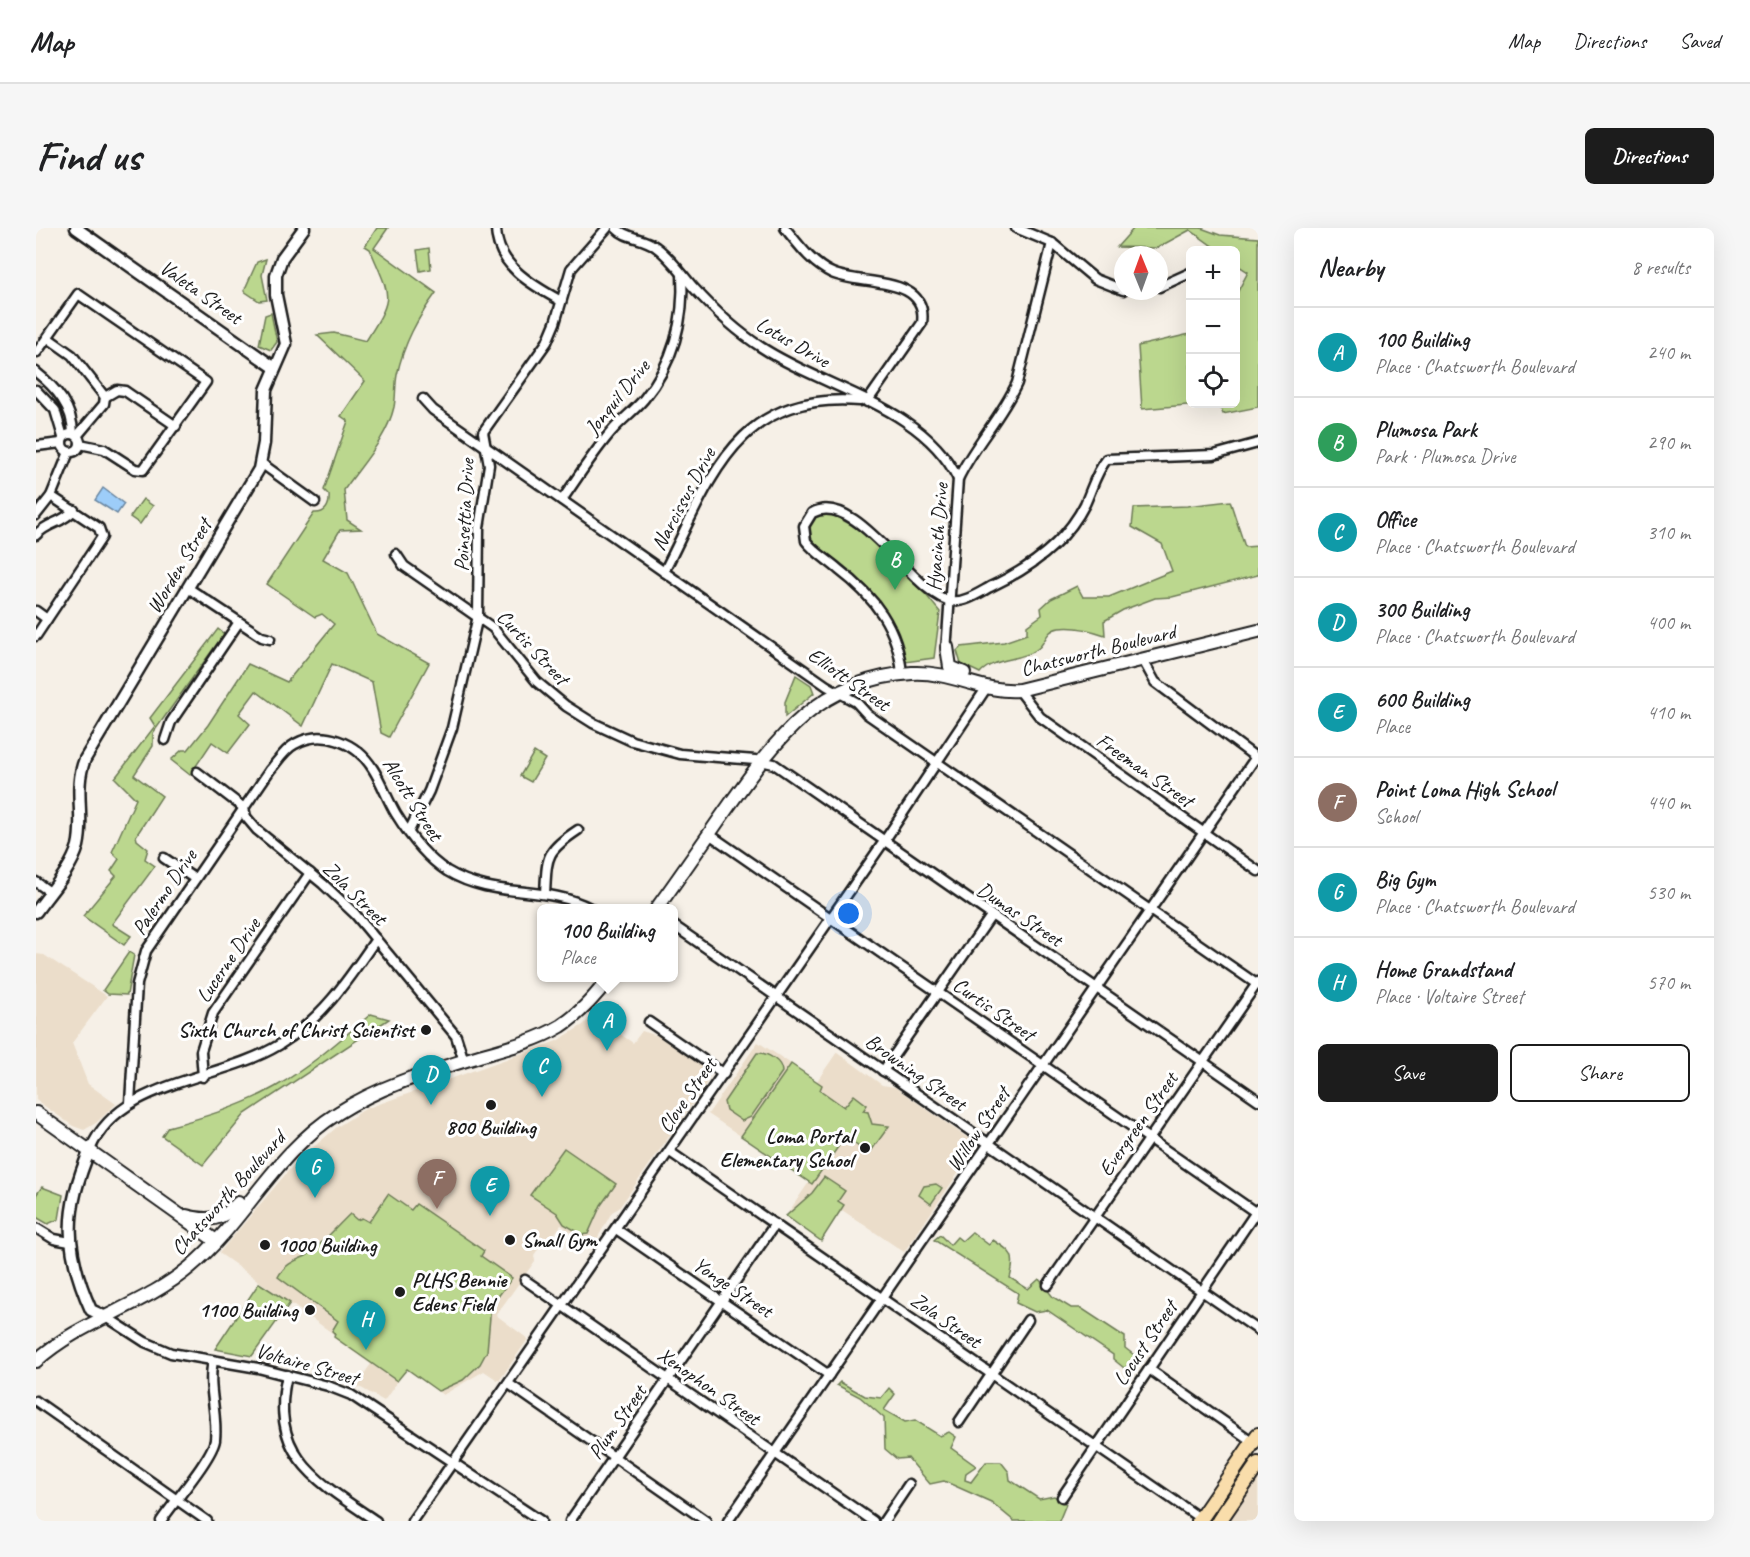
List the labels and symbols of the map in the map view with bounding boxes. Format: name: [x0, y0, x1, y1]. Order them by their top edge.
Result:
north arrow: [1114, 246, 1168, 300]
street label: Valeta Street: [155, 254, 249, 331]
street label: Lotus Drive: [752, 311, 836, 375]
street label: Jonquil Drive: [578, 353, 656, 441]
street label: Narcissus Drive: [645, 442, 721, 555]
street label: Poinsettia Drive: [448, 456, 480, 572]
street label: Hyacinth Drive: [920, 481, 954, 592]
street label: Worden Street: [141, 512, 219, 618]
pin: B: [876, 540, 914, 590]
street label: Curtis Street: [491, 604, 577, 692]
street label: Chatsworth Boulevard: [1018, 617, 1182, 682]
street label: Elliott Street: [803, 641, 897, 718]
street label: Freeman Street: [1092, 727, 1201, 815]
street label: Alcott Street: [377, 753, 450, 847]
street label: Palermo Drive: [126, 843, 203, 940]
street label: Zola Street: [317, 855, 394, 932]
street label: Dumas Street: [972, 876, 1069, 953]
your location: [834, 899, 863, 928]
street label: Lucerne Drive: [190, 912, 266, 1007]
street label: Curtis Street: [948, 971, 1042, 1048]
pin: A: [588, 1002, 626, 1051]
place label: Sixth Church of Christ Scientist: [178, 1017, 417, 1043]
marker: Sixth Church of Christ Scientist: [419, 1023, 433, 1037]
street label: Browning Street: [860, 1028, 973, 1118]
pin: C: [522, 1048, 562, 1097]
street label: Clove Street: [652, 1051, 723, 1137]
pin: D: [412, 1056, 450, 1105]
street label: Evergreen Street: [1093, 1065, 1184, 1181]
street label: Willow Street: [940, 1079, 1017, 1176]
marker: 800 Building: [484, 1098, 498, 1112]
place label: 800 Building: [446, 1114, 537, 1140]
street label: Chatsworth Boulevard: [165, 1123, 293, 1261]
place label: Loma Portal Elementary School: [720, 1123, 857, 1173]
marker: Loma Portal Elementary School: [858, 1141, 872, 1155]
pin: G: [296, 1148, 334, 1198]
pin: F: [418, 1160, 456, 1209]
pin: E: [470, 1166, 510, 1216]
place label: Small Gym: [522, 1227, 598, 1253]
place label: 1000 Building: [277, 1232, 378, 1258]
marker: Small Gym: [503, 1233, 517, 1247]
marker: 1000 Building: [258, 1238, 272, 1252]
street label: Yonge Street: [688, 1251, 780, 1324]
place label: PLHS Bennie Edens Field: [412, 1267, 508, 1317]
marker: PLHS Bennie Edens Field: [393, 1285, 407, 1299]
street label: Zola Street: [906, 1286, 988, 1355]
street label: Locust Street: [1107, 1293, 1184, 1390]
place label: 1100 Building: [199, 1297, 299, 1323]
pin: H: [346, 1300, 386, 1350]
marker: 1100 Building: [303, 1303, 317, 1317]
street label: Voltaire Street: [253, 1337, 364, 1392]
street label: Xenophon Street: [653, 1341, 767, 1432]
street label: Plum Street: [582, 1378, 653, 1464]

